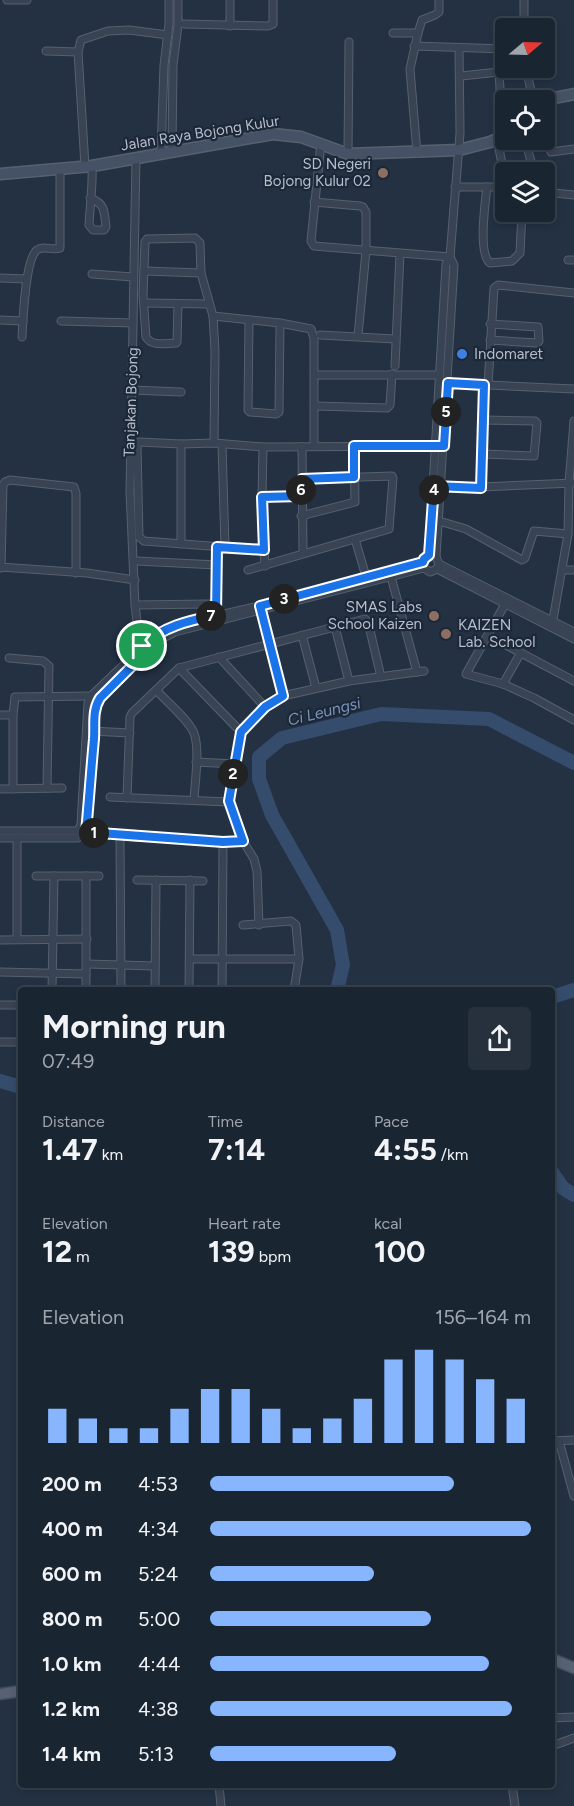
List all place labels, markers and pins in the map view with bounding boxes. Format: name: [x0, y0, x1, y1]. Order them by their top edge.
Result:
place label: SD Negeri Bojong Kulur 02: [264, 155, 371, 190]
marker: SD Negeri Bojong Kulur 02: [376, 166, 390, 180]
place label: Indomaret: [474, 345, 544, 363]
marker: Indomaret: [455, 347, 469, 361]
pin: 5: [431, 397, 461, 427]
pin: 6: [286, 475, 316, 505]
pin: 4: [419, 475, 449, 505]
pin: 3: [269, 584, 299, 614]
place label: SMAS Labs School Kaizen: [328, 598, 422, 633]
pin: 7: [196, 601, 226, 631]
marker: SMAS Labs School Kaizen: [427, 609, 441, 623]
place label: KAIZEN Lab. School: [458, 616, 535, 651]
pin: [116, 620, 167, 671]
marker: KAIZEN Lab. School: [439, 627, 453, 641]
pin: 2: [218, 759, 248, 789]
pin: 1: [79, 818, 109, 848]

